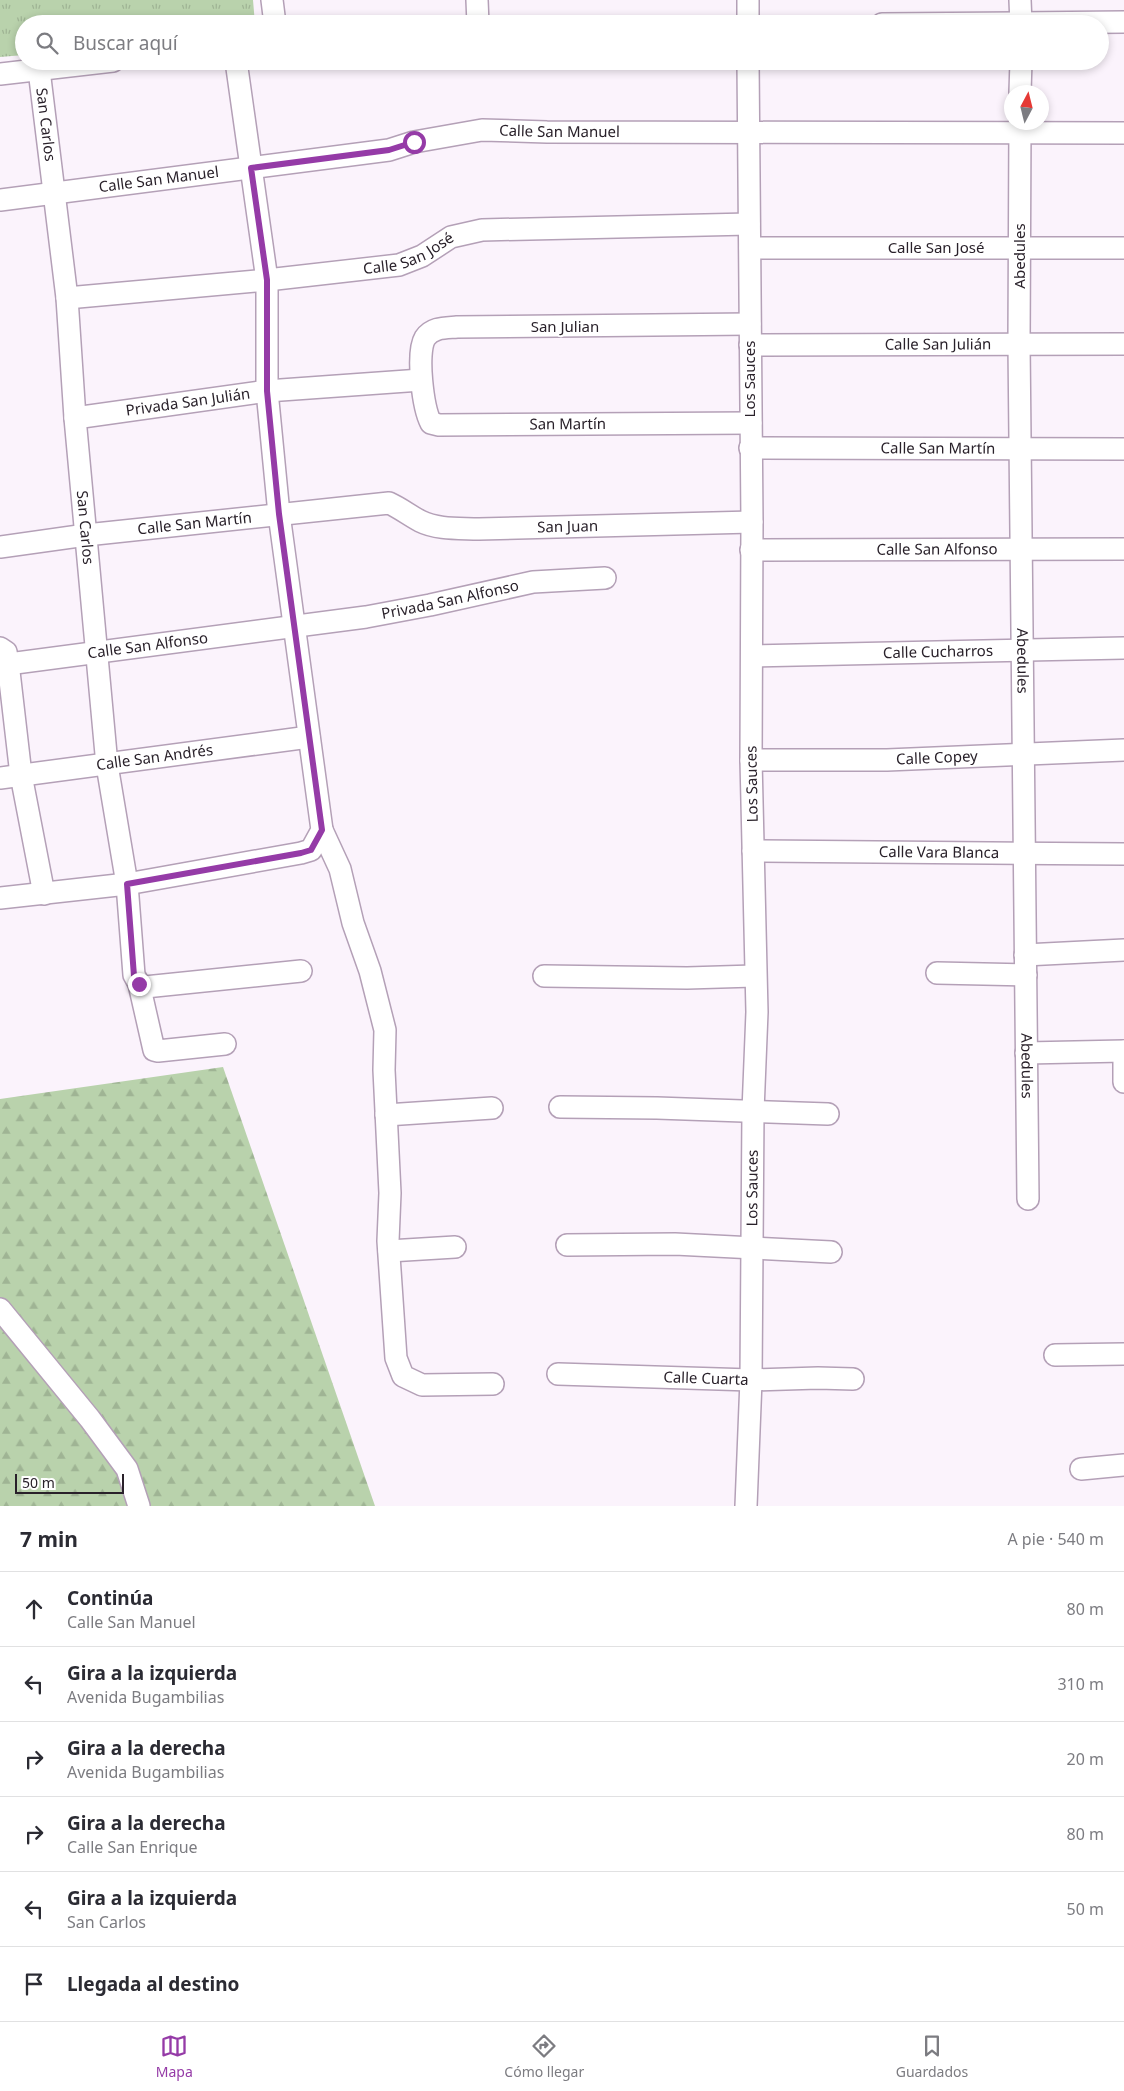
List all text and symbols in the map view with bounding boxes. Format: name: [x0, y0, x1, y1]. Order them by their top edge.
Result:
search box: [15, 15, 1109, 70]
icon: search: [33, 29, 61, 57]
text: Buscar aquí: [73, 30, 178, 56]
north arrow: [1004, 85, 1049, 130]
street label: San Carlos: [32, 86, 61, 162]
street label: Calle San Manuel: [499, 120, 620, 141]
route start: [403, 131, 426, 154]
street label: Calle San Manuel: [97, 161, 220, 196]
street label: Abedules: [1009, 223, 1029, 289]
street label: Calle San José: [362, 227, 457, 278]
street label: Calle San José: [888, 237, 984, 257]
street label: San Julian: [531, 316, 599, 336]
street label: Calle San Julián: [885, 333, 991, 354]
street label: Los Sauces: [739, 341, 759, 417]
street label: Privada San Julián: [124, 382, 251, 420]
street label: San Martín: [529, 413, 606, 433]
street label: Calle San Martín: [881, 437, 995, 458]
street label: San Carlos: [73, 490, 99, 565]
street label: Calle San Martín: [136, 507, 253, 539]
street label: San Juan: [537, 515, 598, 537]
street label: Calle San Alfonso: [876, 538, 998, 559]
street label: Privada San Alfonso: [380, 574, 520, 623]
street label: Calle San Alfonso: [86, 627, 209, 662]
street label: Abedules: [1013, 628, 1034, 694]
street label: Calle Cucharros: [883, 640, 993, 662]
street label: Calle San Andrés: [95, 739, 214, 774]
street label: Los Sauces: [740, 745, 762, 823]
street label: Calle Copey: [896, 745, 978, 769]
street label: Calle Vara Blanca: [879, 841, 999, 862]
route end: [128, 973, 151, 996]
street label: Abedules: [1017, 1033, 1038, 1099]
street label: Los Sauces: [741, 1150, 762, 1227]
street label: Calle Cuarta: [663, 1366, 749, 1389]
scale bar: [15, 1471, 124, 1494]
text: 50 m: [22, 1473, 55, 1492]
text: 7 min: [20, 1525, 78, 1553]
text: A pie · 540 m: [1007, 1528, 1104, 1550]
text: Continúa: [67, 1585, 153, 1611]
icon: ahead: [20, 1595, 48, 1623]
text: 80 m: [1067, 1598, 1104, 1620]
text: Calle San Manuel: [67, 1611, 196, 1633]
text: Gira a la izquierda: [67, 1660, 237, 1686]
icon: left: [20, 1670, 48, 1698]
text: 310 m: [1057, 1673, 1104, 1695]
text: Avenida Bugambilias: [67, 1686, 224, 1708]
text: Gira a la derecha: [67, 1735, 226, 1761]
icon: right: [20, 1745, 48, 1773]
text: 20 m: [1067, 1748, 1104, 1770]
text: Avenida Bugambilias: [67, 1761, 224, 1783]
text: Gira a la derecha: [67, 1810, 226, 1836]
icon: right: [20, 1820, 48, 1848]
text: 80 m: [1067, 1823, 1104, 1845]
text: Calle San Enrique: [67, 1836, 198, 1858]
text: Gira a la izquierda: [67, 1885, 237, 1911]
icon: left: [20, 1895, 48, 1923]
text: 50 m: [1067, 1898, 1104, 1920]
text: San Carlos: [67, 1911, 146, 1933]
icon: arrive: [20, 1970, 48, 1998]
text: Llegada al destino: [67, 1971, 239, 1997]
tab: Mapa: [156, 2032, 193, 2081]
tab: Cómo llegar: [504, 2032, 584, 2081]
tab: Guardados: [896, 2032, 968, 2081]

